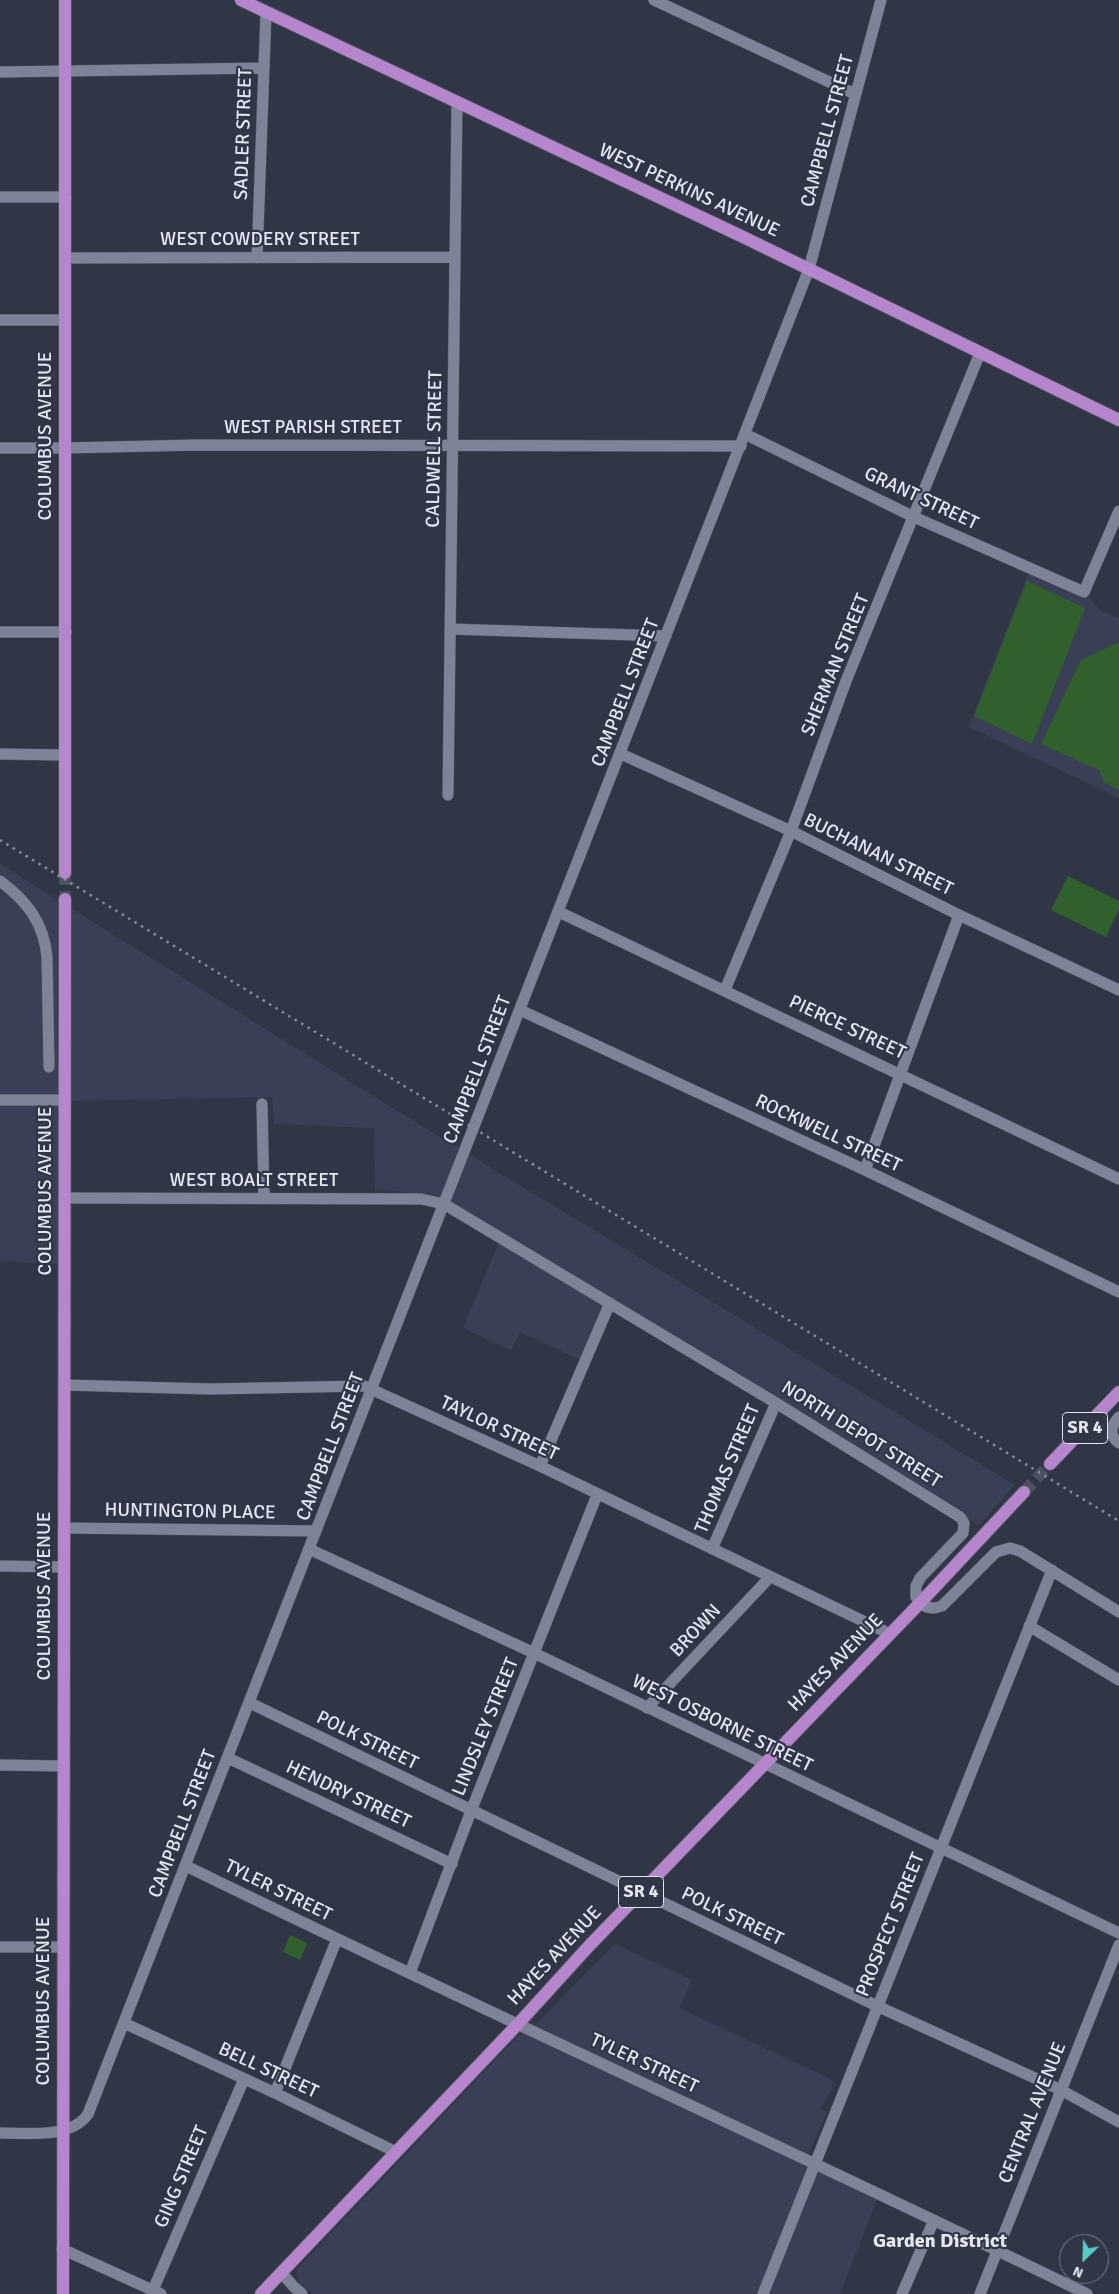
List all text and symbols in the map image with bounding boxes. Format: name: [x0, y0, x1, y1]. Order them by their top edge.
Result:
street label: CAMPBELL STREET: [797, 52, 859, 210]
street label: SADLER STREET: [230, 68, 258, 200]
street label: WEST PERKINS AVENUE: [595, 139, 783, 243]
street label: WEST COWDERY STREET: [160, 229, 360, 251]
street label: COLUMBUS AVENUE: [35, 352, 57, 520]
street label: CALDWELL STREET: [422, 370, 448, 528]
street label: WEST PARISH STREET: [224, 417, 402, 439]
street label: GRANT STREET: [860, 463, 982, 535]
street label: SHERMAN STREET: [797, 591, 875, 739]
street label: CAMPBELL STREET: [587, 616, 665, 770]
street label: BUCHANAN STREET: [800, 809, 956, 901]
street label: PIERCE STREET: [785, 991, 909, 1065]
street label: CAMPBELL STREET: [439, 993, 517, 1147]
street label: ROCKWELL STREET: [751, 1090, 905, 1178]
street label: COLUMBUS AVENUE: [35, 1107, 57, 1275]
street label: WEST BOALT STREET: [170, 1170, 338, 1192]
street label: CAMPBELL STREET: [292, 1370, 370, 1524]
street label: NORTH DEPOT STREET: [777, 1377, 945, 1493]
street label: TAYLOR STREET: [436, 1392, 562, 1466]
street label: THOMAS STREET: [691, 1401, 765, 1537]
road number: SR 4: [1062, 1412, 1108, 1444]
street label: HUNTINGTON PLACE: [104, 1499, 276, 1525]
street label: COLUMBUS AVENUE: [34, 1512, 56, 1680]
street label: BROWN: [666, 1600, 726, 1662]
street label: HAYES AVENUE: [784, 1609, 888, 1717]
street label: LINDSLEY STREET: [448, 1655, 524, 1799]
street label: WEST OSBORNE STREET: [628, 1670, 816, 1778]
street label: POLK STREET: [312, 1707, 422, 1775]
street label: CAMPBELL STREET: [144, 1747, 222, 1901]
street label: HENDRY STREET: [282, 1756, 414, 1834]
street label: PROSPECT STREET: [852, 1850, 930, 2000]
street label: TYLER STREET: [221, 1855, 335, 1927]
road number: SR 4: [618, 1876, 664, 1908]
street label: POLK STREET: [677, 1883, 787, 1951]
street label: HAYES AVENUE: [503, 1902, 607, 2010]
street label: COLUMBUS AVENUE: [33, 1917, 55, 2085]
street label: TYLER STREET: [586, 2029, 702, 2099]
street label: BELL STREET: [214, 2038, 322, 2104]
street label: CENTRAL AVENUE: [994, 2039, 1072, 2187]
street label: GING STREET: [150, 2122, 214, 2232]
district label: Garden District: [873, 2230, 1007, 2254]
north arrow: [1059, 2234, 1109, 2284]
text: N: [1070, 2262, 1086, 2282]

